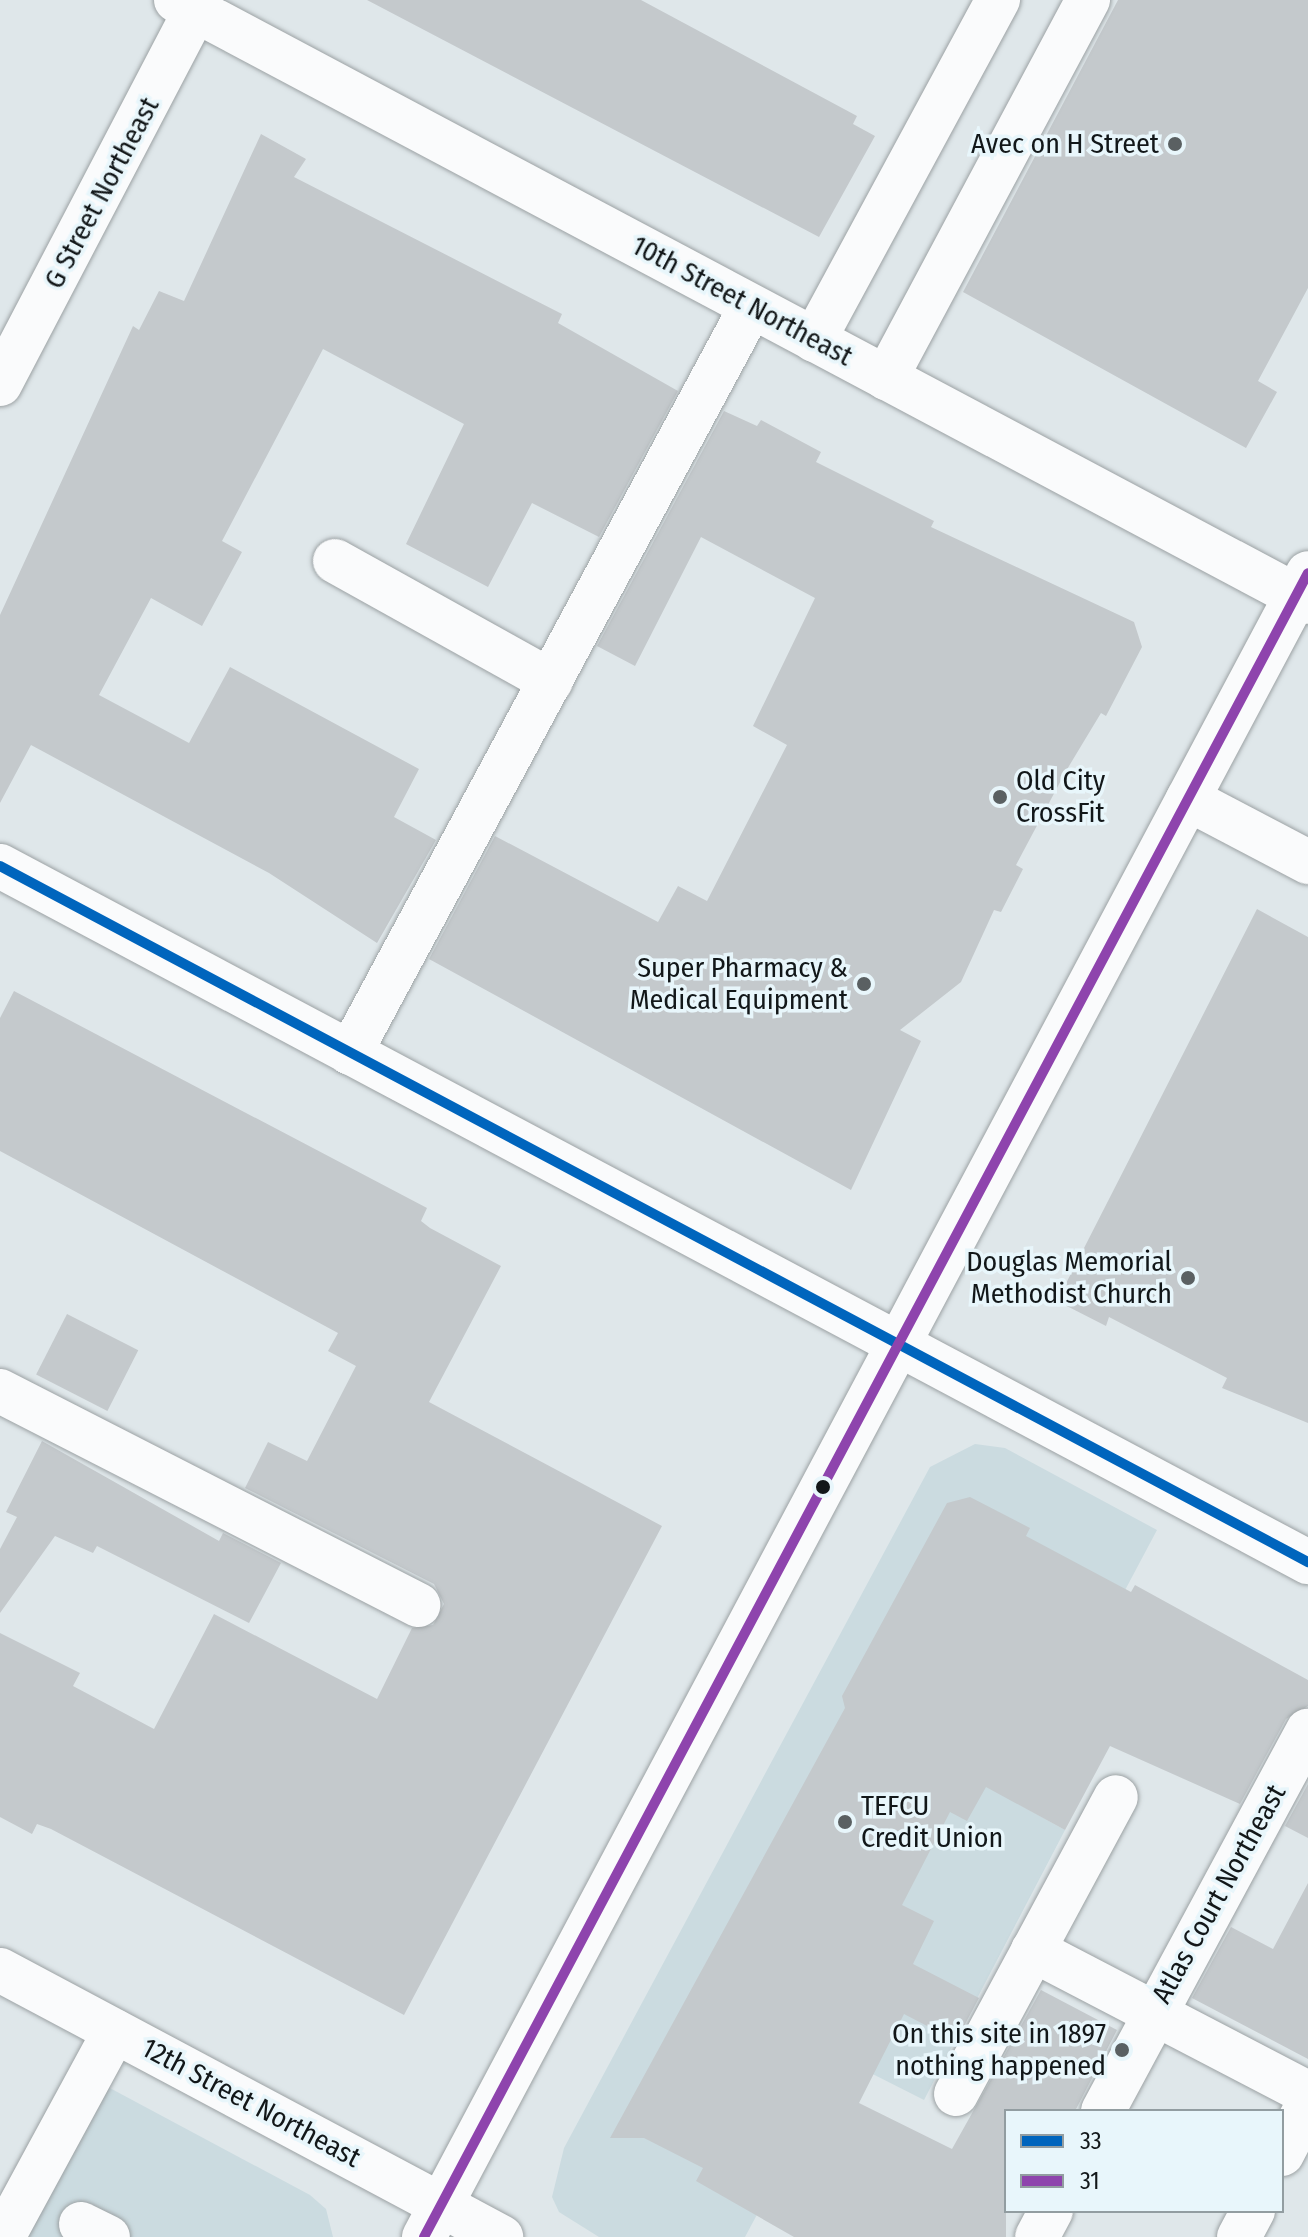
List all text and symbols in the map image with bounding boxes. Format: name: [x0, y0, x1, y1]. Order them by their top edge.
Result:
street label: G Street Northeast: [37, 92, 167, 294]
place label: Avec on H Street: [971, 127, 1159, 161]
marker: Avec on H Street: [1166, 135, 1184, 153]
street label: 10th Street Northeast: [626, 229, 858, 373]
place label: Old City CrossFit: [1016, 764, 1105, 830]
marker: Old City CrossFit: [991, 788, 1009, 806]
place label: Super Pharmacy & Medical Equipment: [630, 951, 848, 1017]
marker: Super Pharmacy & Medical Equipment: [855, 975, 873, 993]
place label: Douglas Memorial Methodist Church: [966, 1245, 1172, 1311]
marker: Douglas Memorial Methodist Church: [1179, 1269, 1197, 1287]
unlabelled marker: [815, 1479, 831, 1495]
street label: Atlas Court Northeast: [1145, 1779, 1293, 2009]
place label: TEFCU Credit Union: [861, 1789, 1003, 1855]
marker: TEFCU Credit Union: [836, 1813, 854, 1831]
place label: On this site in 1897 nothing happened: [892, 2017, 1106, 2083]
street label: 12th Street Northeast: [136, 2031, 366, 2175]
marker: On this site in 1897 nothing happened: [1113, 2041, 1131, 2059]
legend: [1004, 2109, 1284, 2213]
text: 33: [1080, 2127, 1102, 2155]
text: 31: [1080, 2167, 1100, 2195]

